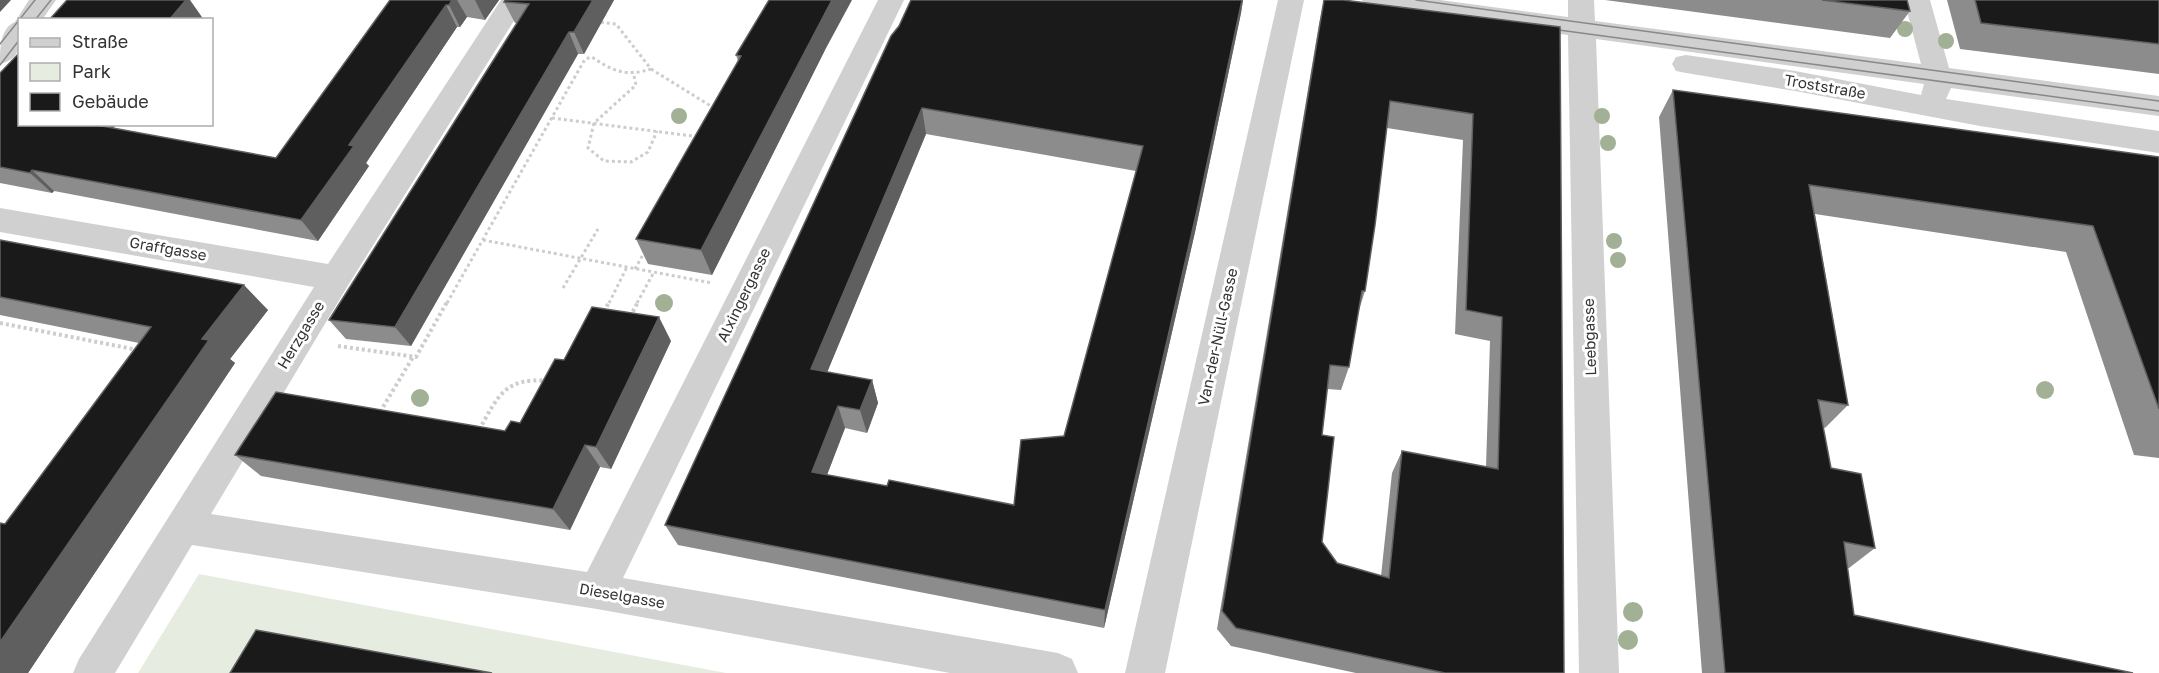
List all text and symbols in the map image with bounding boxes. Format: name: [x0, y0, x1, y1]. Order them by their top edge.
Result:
legend: [18, 18, 213, 126]
text: Straße: [72, 30, 128, 52]
text: Park: [72, 60, 111, 82]
street label: Troststraße: [1783, 70, 1867, 102]
text: Gebäude: [72, 90, 149, 112]
street label: Graffgasse: [128, 232, 208, 264]
street label: Alxingergasse: [713, 244, 774, 344]
street label: Van-der-Nüll-Gasse: [1194, 266, 1240, 407]
street label: Herzgasse: [273, 297, 328, 372]
street label: Leebgasse: [1579, 298, 1599, 376]
street label: Dieselgasse: [578, 579, 667, 611]

